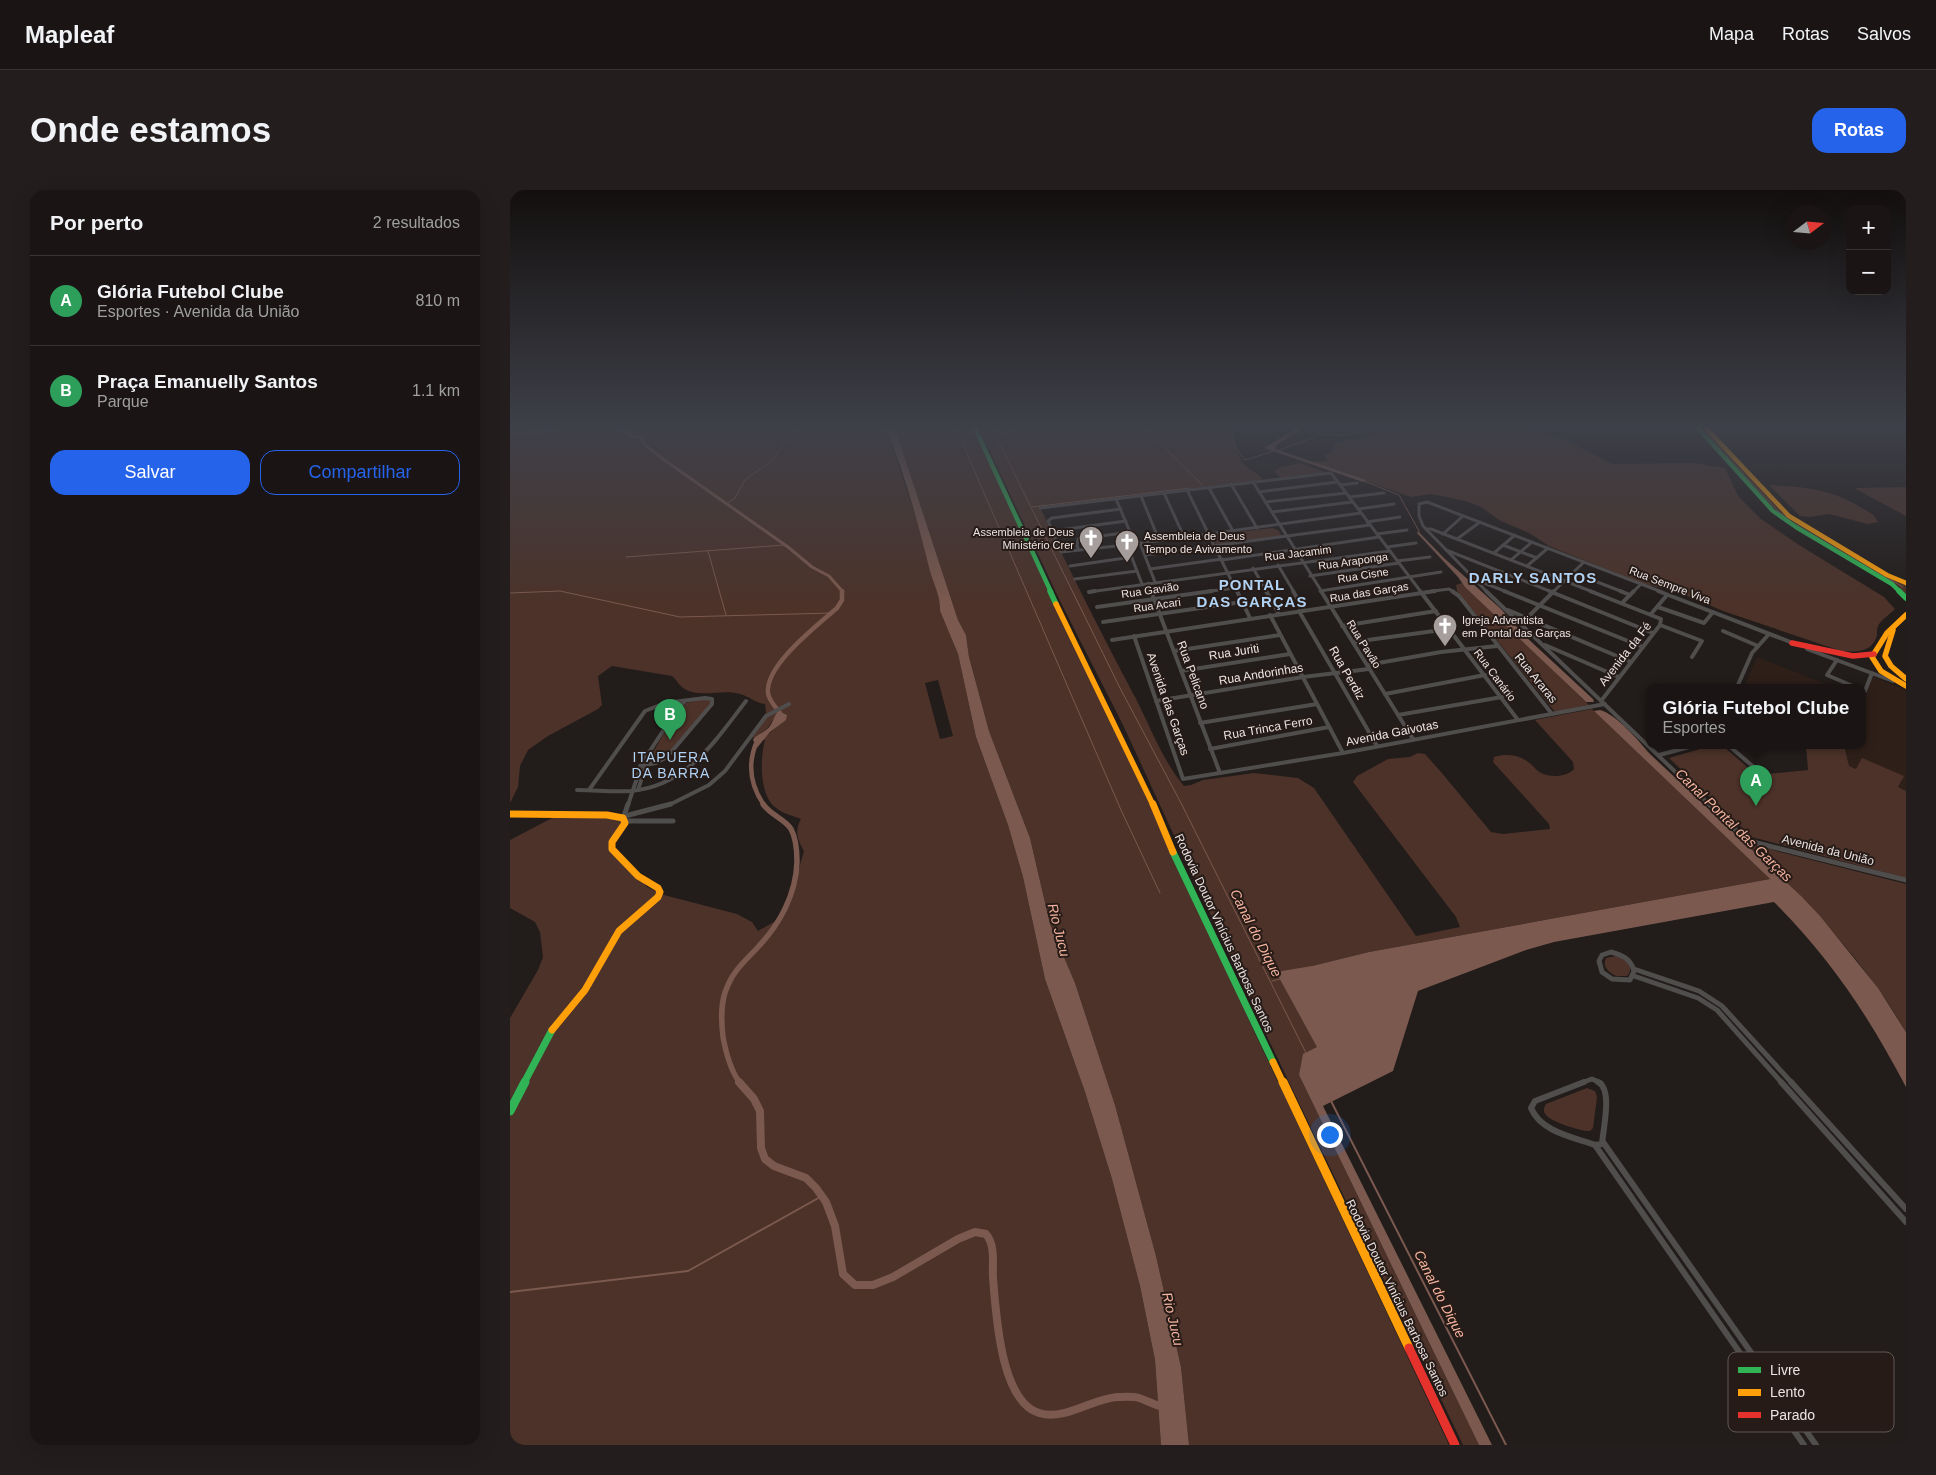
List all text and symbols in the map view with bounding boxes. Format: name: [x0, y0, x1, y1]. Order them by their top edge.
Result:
text: Mapleaf: [25, 21, 114, 48]
text: Mapa: [1709, 24, 1754, 44]
text: Rotas: [1782, 24, 1829, 44]
text: Salvos: [1857, 24, 1911, 44]
button: Rotas: [1812, 108, 1906, 153]
text: Onde estamos: [30, 110, 271, 149]
north arrow: [1786, 205, 1831, 250]
map controls: [1846, 205, 1891, 295]
button: +: [1846, 205, 1891, 250]
text: Por perto: [50, 211, 143, 234]
text: 2 resultados: [373, 214, 460, 231]
button: −: [1846, 250, 1891, 295]
text: Glória Futebol Clube: [97, 281, 284, 302]
text: A: [60, 292, 72, 309]
text: 810 m: [416, 292, 460, 309]
text: Esportes · Avenida da União: [97, 303, 300, 320]
text: Praça Emanuelly Santos: [97, 371, 318, 392]
text: B: [60, 382, 72, 399]
text: 1.1 km: [412, 382, 460, 399]
text: Parque: [97, 393, 149, 410]
button: Salvar: [50, 450, 250, 495]
button: Compartilhar: [260, 450, 460, 495]
church icon: Assembleia de Deus Ministério Crer: [1078, 525, 1104, 559]
place label: Assembleia de Deus Ministério Crer: [973, 526, 1074, 551]
church icon: Assembleia de Deus Tempo de Avivamento: [1114, 529, 1140, 563]
place label: Assembleia de Deus Tempo de Avivamento: [1144, 530, 1252, 555]
street label: Rua Jacamim: [1264, 543, 1332, 563]
street label: Rua Araponga: [1317, 550, 1390, 572]
street label: Rua Sempre Viva: [1628, 564, 1713, 606]
street label: Rua Cisne: [1337, 565, 1389, 585]
district label: DARLY SANTOS: [1469, 569, 1597, 586]
district label: PONTAL DAS GARÇAS: [1197, 576, 1307, 610]
street label: Rua Gavião: [1120, 580, 1180, 600]
street label: Rua das Garças: [1329, 580, 1410, 604]
street label: Rua Acari: [1133, 596, 1181, 614]
church icon: Igreja Adventista em Pontal das Garças: [1432, 613, 1458, 647]
place label: Igreja Adventista em Pontal das Garças: [1462, 614, 1571, 639]
street label: Rua Pavão: [1344, 618, 1384, 670]
street label: Avenida da Fé: [1596, 619, 1654, 689]
street label: Rua Pelicano: [1174, 639, 1212, 711]
street label: Rua Juriti: [1208, 641, 1260, 663]
street label: Rua Perdiz: [1326, 644, 1368, 702]
street label: Rua Canário: [1472, 647, 1518, 703]
street label: Rua Araras: [1512, 650, 1560, 706]
street label: Avenida das Garças: [1144, 651, 1192, 757]
street label: Rua Andorinhas: [1218, 660, 1304, 688]
popup: [1646, 684, 1866, 749]
text: Glória Futebol Clube: [1663, 697, 1849, 718]
pin: B: [654, 699, 686, 740]
street label: Rua Trinca Ferro: [1222, 713, 1314, 743]
street label: Avenida Gaivotas: [1345, 717, 1439, 749]
text: Esportes: [1663, 719, 1726, 736]
district label: ITAPUERA DA BARRA: [632, 749, 710, 781]
water label: Canal Pontal das Garças: [1672, 765, 1796, 885]
pin: A: [1740, 765, 1772, 806]
street label: Rodovia Doutor Vinícius Barbosa Santos: [1172, 832, 1276, 1034]
street label: Avenida da União: [1780, 832, 1876, 868]
water label: Canal do Dique: [1227, 886, 1285, 980]
water label: Rio Jucu: [1045, 902, 1073, 959]
your location: [1317, 1122, 1343, 1148]
street label: Rodovia Doutor Vinícius Barbosa Santos: [1343, 1197, 1451, 1399]
water label: Canal do Dique: [1411, 1247, 1469, 1341]
water label: Rio Jucu: [1159, 1291, 1187, 1348]
legend: [1728, 1352, 1894, 1432]
text: Livre: [1770, 1362, 1801, 1378]
text: Lento: [1770, 1384, 1805, 1400]
text: Parado: [1770, 1407, 1815, 1423]

